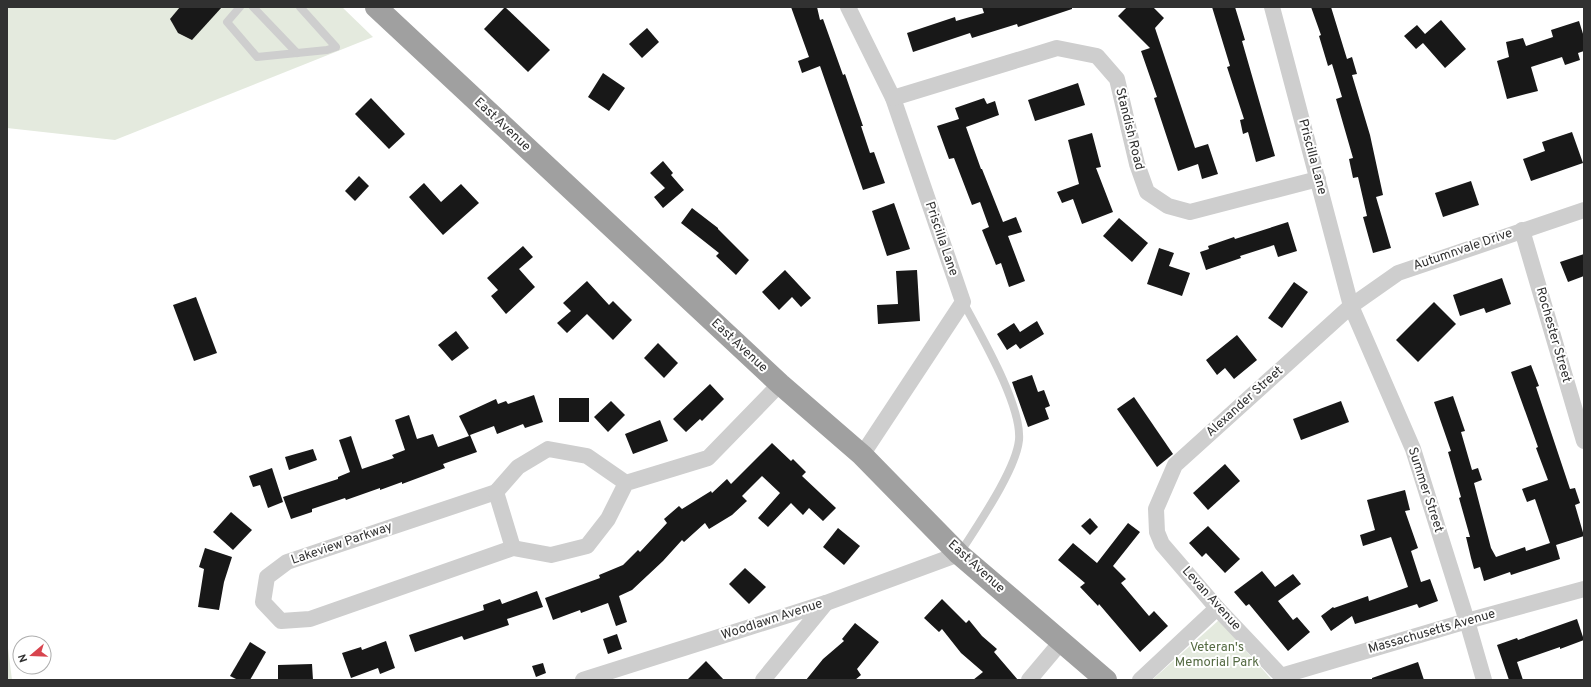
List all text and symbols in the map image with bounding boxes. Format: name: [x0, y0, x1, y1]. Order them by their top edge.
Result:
street label: Standish Road: [1111, 86, 1147, 172]
street label: East Avenue: [470, 95, 534, 155]
street label: Priscilla Lane: [1294, 117, 1330, 197]
street label: Priscilla Lane: [921, 200, 961, 278]
street label: Autumnvale Drive: [1411, 225, 1515, 275]
street label: Rochester Street: [1532, 285, 1574, 385]
street label: East Avenue: [707, 316, 771, 376]
street label: Alexander Street: [1203, 363, 1287, 441]
street label: Summer Street: [1404, 445, 1446, 535]
street label: Lakeview Parkway: [289, 519, 395, 569]
street label: East Avenue: [944, 537, 1008, 597]
street label: Levan Avenue: [1178, 564, 1244, 634]
street label: Woodlawn Avenue: [719, 596, 825, 644]
street label: Massachusetts Avenue: [1367, 606, 1497, 658]
north arrow: [12, 635, 52, 675]
park label: Veteran's Memorial Park: [1175, 640, 1259, 671]
text: N: [16, 652, 31, 664]

